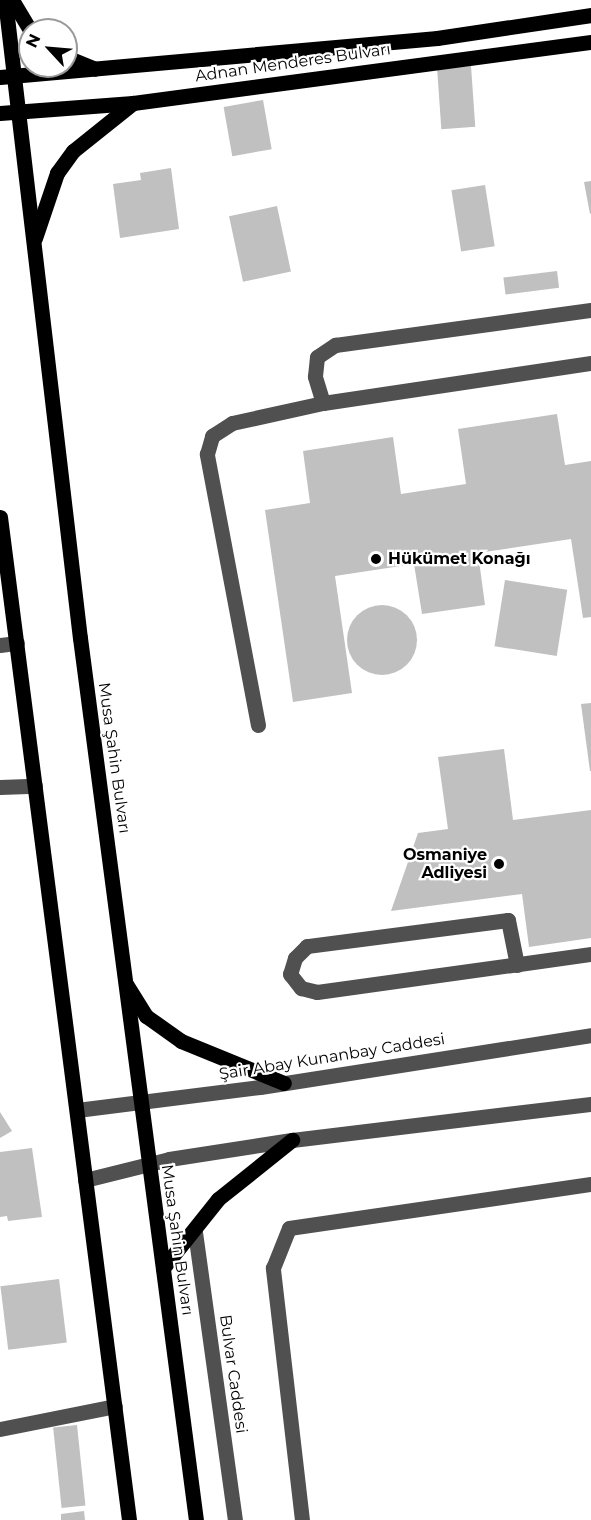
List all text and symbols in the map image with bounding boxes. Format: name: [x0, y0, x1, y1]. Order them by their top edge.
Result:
north arrow: [18, 18, 78, 78]
text: N: [22, 31, 45, 51]
street label: Adnan Menderes Bulvarı: [194, 40, 392, 86]
place label: Hükümet Konağı: [388, 549, 531, 569]
marker: Hükümet Konağı: [369, 552, 383, 566]
street label: Musa Şahin Bulvarı: [94, 681, 134, 835]
place label: Osmaniye Adliyesi: [403, 845, 487, 883]
marker: Osmaniye Adliyesi: [492, 857, 506, 871]
street label: Şair Abay Kunanbay Caddesi: [218, 1030, 446, 1084]
street label: Musa Şahin Bulvarı: [157, 1163, 197, 1317]
street label: Bulvar Caddesi: [215, 1313, 251, 1435]

